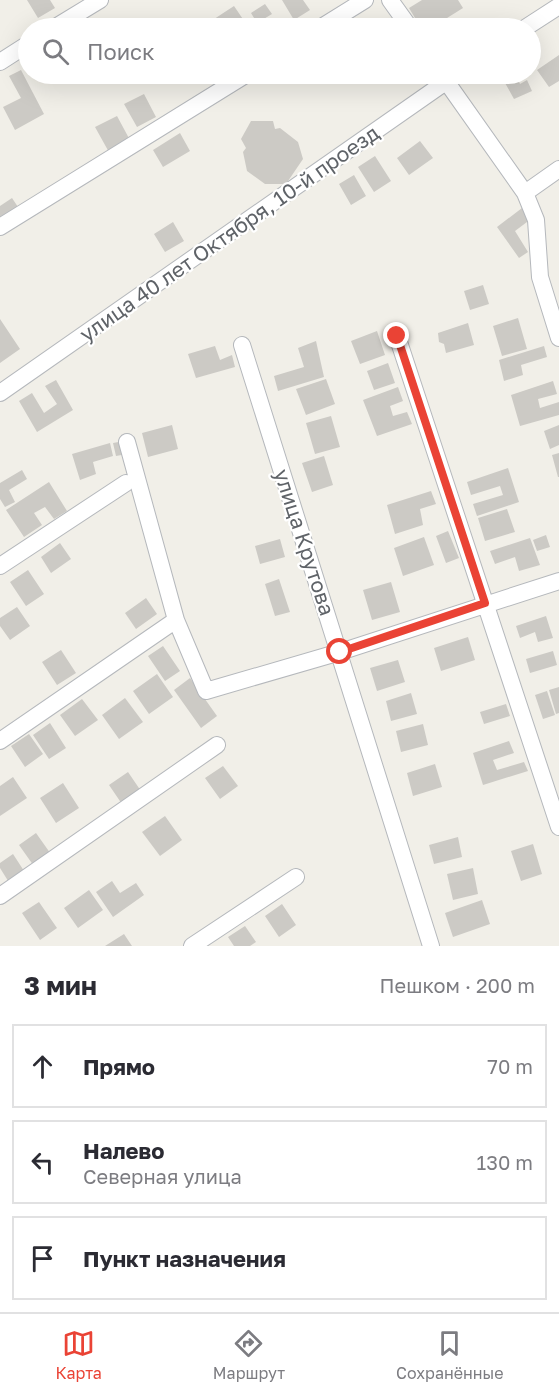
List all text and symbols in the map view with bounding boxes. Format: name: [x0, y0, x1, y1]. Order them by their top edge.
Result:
search box: [18, 18, 541, 84]
icon: search: [39, 35, 72, 68]
text: Поиск: [87, 38, 155, 65]
street label: улица 40 лет Октября, 10-й проезд: [74, 119, 384, 347]
route end: [383, 322, 409, 348]
street label: улица Крутова: [269, 465, 341, 619]
route start: [326, 638, 352, 664]
text: 3 мин: [24, 970, 97, 1001]
text: Пешком · 200 m: [380, 973, 535, 997]
icon: ahead: [26, 1050, 59, 1083]
text: Прямо: [83, 1053, 155, 1080]
text: 70 m: [487, 1054, 533, 1078]
text: Налево: [83, 1137, 165, 1164]
icon: left: [26, 1146, 59, 1179]
text: 130 m: [477, 1150, 533, 1174]
text: Северная улица: [83, 1164, 242, 1188]
icon: arrive: [26, 1242, 59, 1275]
text: Пункт назначения: [83, 1245, 286, 1272]
tab: Карта: [56, 1327, 102, 1383]
tab: Маршрут: [213, 1327, 285, 1383]
tab: Сохранённые: [396, 1327, 503, 1383]

